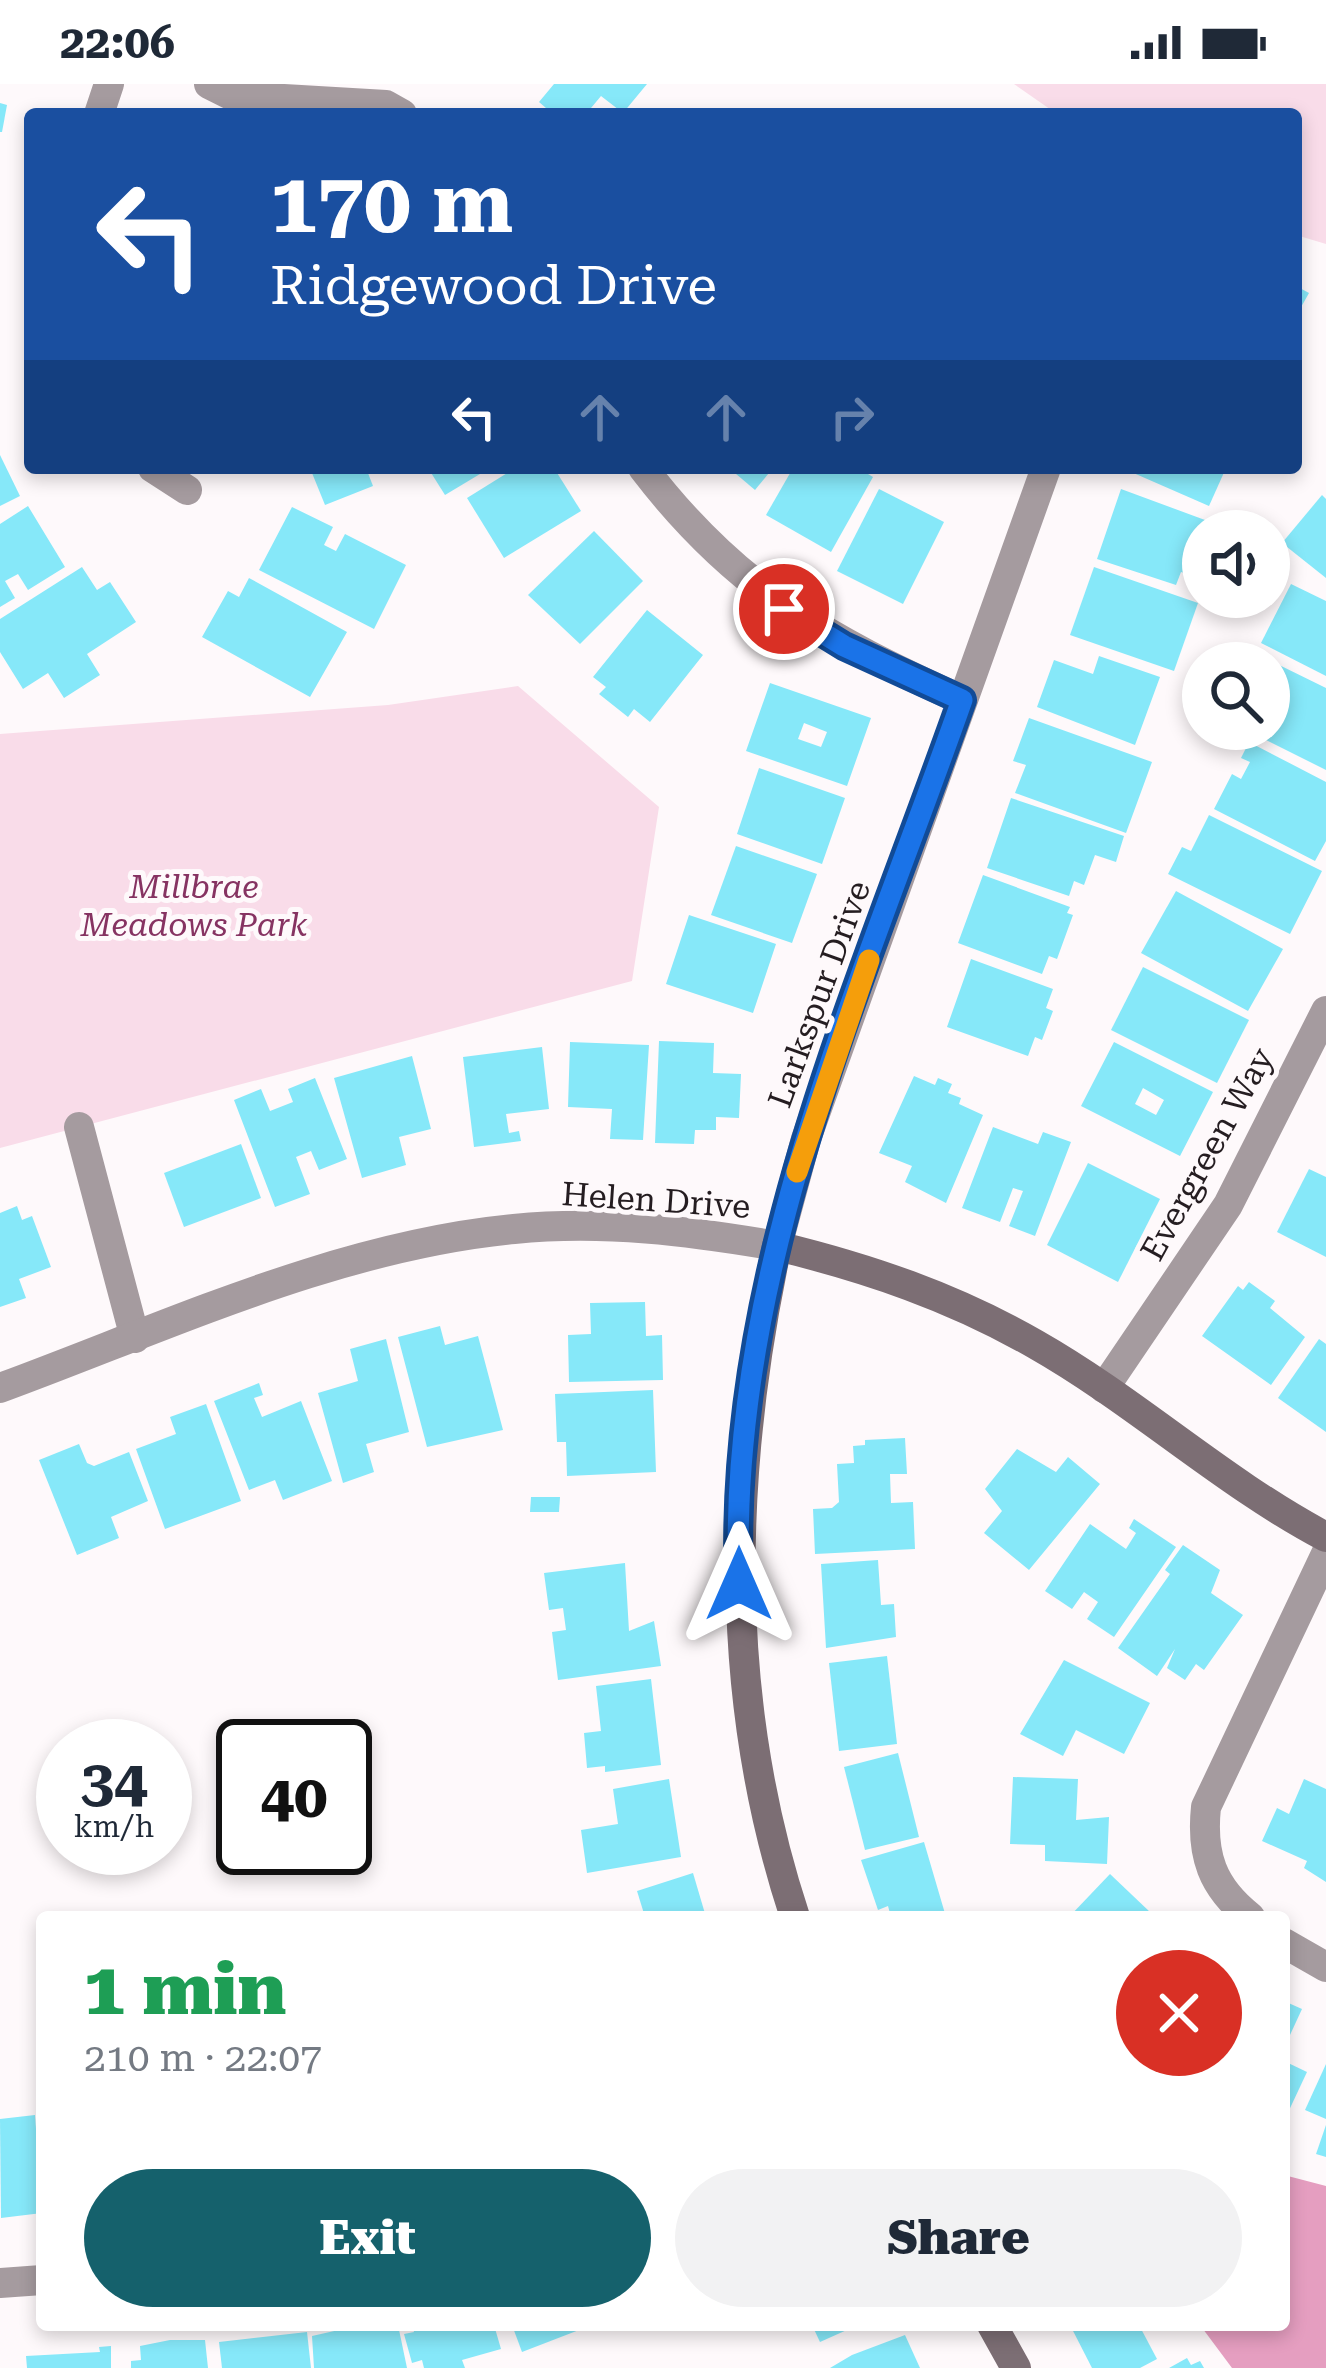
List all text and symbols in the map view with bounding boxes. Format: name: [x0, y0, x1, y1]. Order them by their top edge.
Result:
text: 22:06: [60, 16, 175, 69]
text: 170 m: [270, 154, 513, 252]
icon: left: [72, 156, 228, 312]
text: Ridgewood Drive: [270, 254, 717, 317]
icon: left: [441, 384, 507, 450]
icon: ahead: [567, 384, 633, 450]
icon: ahead: [693, 384, 759, 450]
icon: right: [819, 384, 885, 450]
map controls: [1182, 510, 1290, 750]
button: sound: [1182, 510, 1290, 618]
pin: [733, 558, 835, 660]
icon: arrive: [751, 576, 817, 642]
button: search: [1182, 642, 1290, 750]
park label: Millbrae Meadows Park: [79, 867, 308, 944]
street label: Larkspur Drive: [760, 875, 878, 1113]
street label: Evergreen Way: [1132, 1040, 1282, 1267]
street label: Helen Drive: [560, 1174, 752, 1226]
position arrow: [676, 1521, 802, 1647]
speed limit sign: 40: [216, 1719, 372, 1875]
text: 34: [80, 1746, 148, 1817]
text: km/h: [74, 1809, 154, 1844]
text: 1 min: [84, 1947, 286, 2032]
button: close: [1116, 1950, 1242, 2076]
text: 210 m · 22:07: [84, 2035, 322, 2081]
button: Exit: [84, 2169, 651, 2307]
button: Share: [675, 2169, 1242, 2307]

